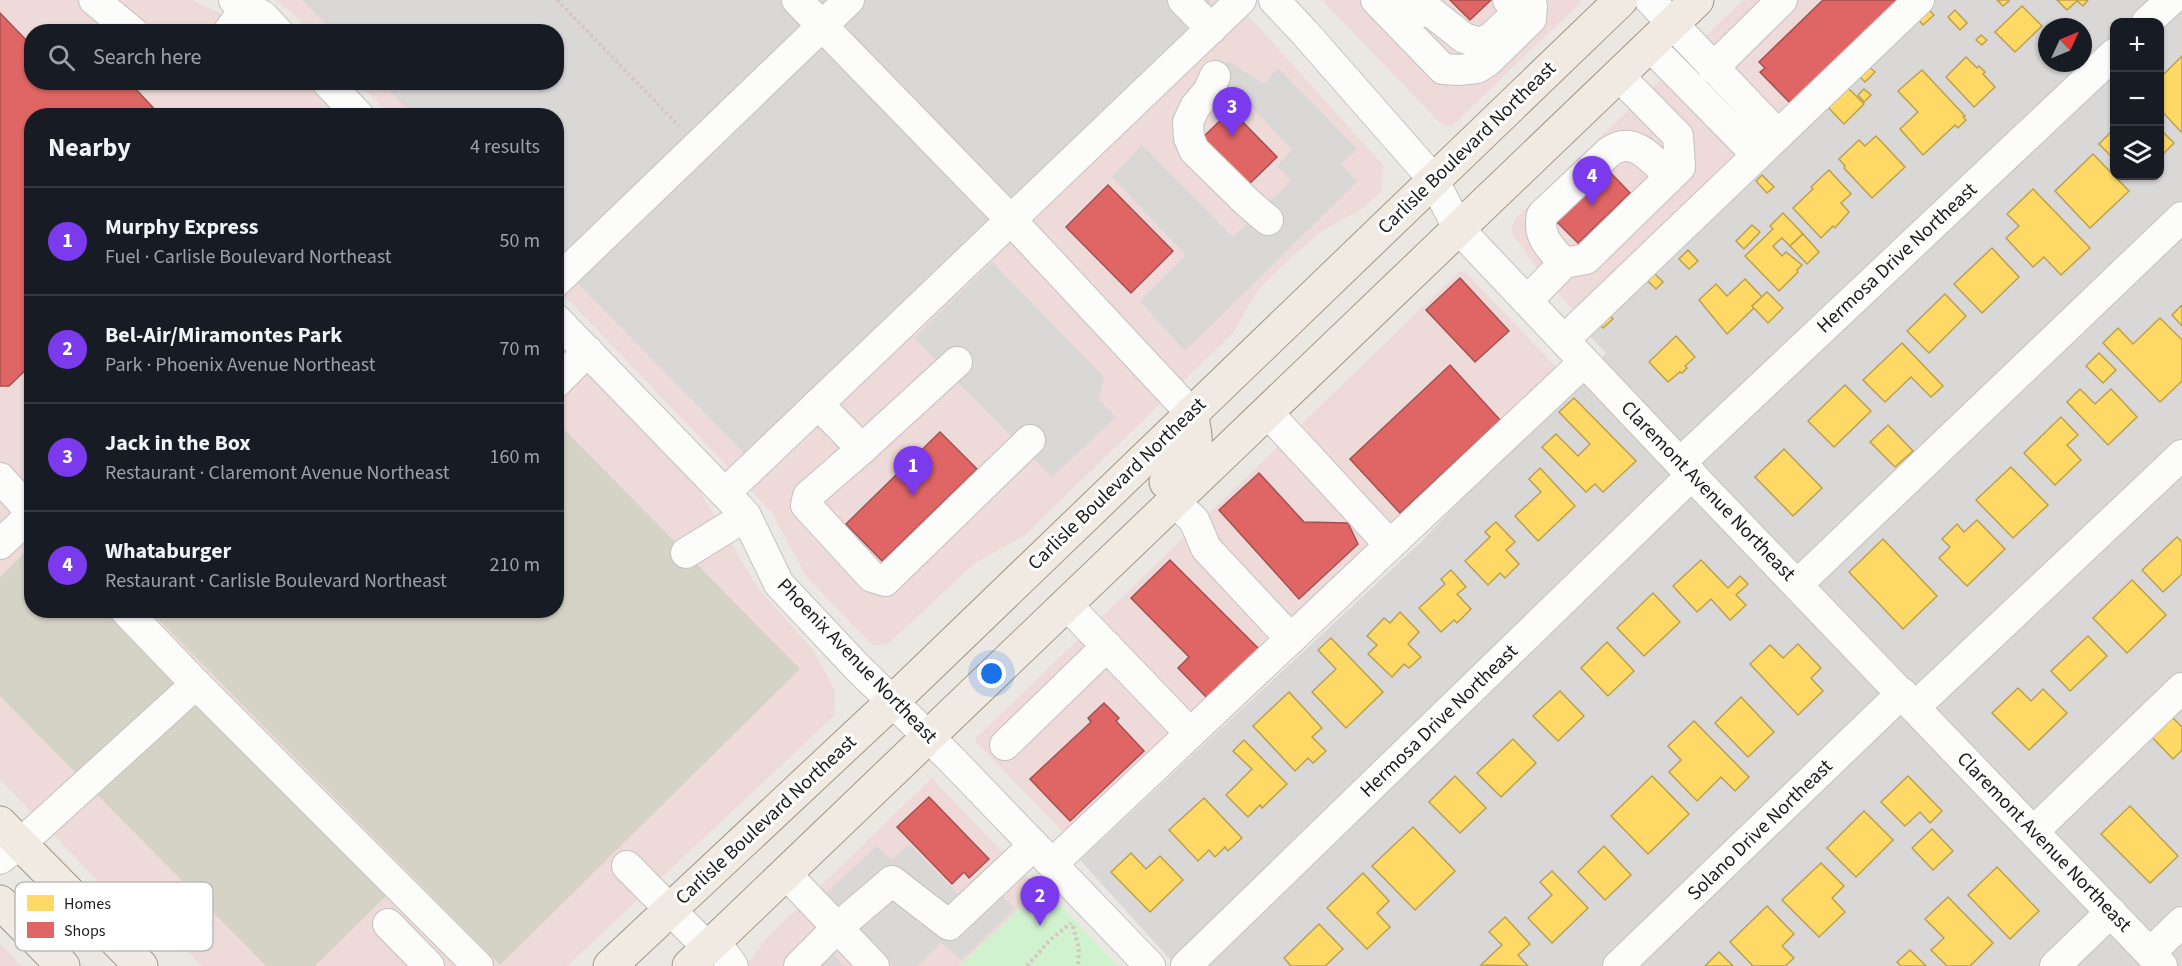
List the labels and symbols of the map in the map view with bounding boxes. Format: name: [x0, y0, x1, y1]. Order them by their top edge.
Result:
north arrow: [2038, 18, 2092, 72]
street label: Carlisle Boulevard Northeast: [1372, 55, 1563, 241]
pin: 3: [1212, 88, 1252, 137]
pin: 4: [1572, 156, 1612, 206]
street label: Hermosa Drive Northeast: [1811, 176, 1983, 340]
street label: Carlisle Boulevard Northeast: [1022, 391, 1213, 577]
street label: Claremont Avenue Northeast: [1614, 395, 1802, 588]
pin: 1: [894, 446, 932, 496]
street label: Phoenix Avenue Northeast: [770, 572, 944, 750]
street label: Hermosa Drive Northeast: [1354, 638, 1524, 804]
your location: [977, 659, 1006, 688]
street label: Carlisle Boulevard Northeast: [669, 728, 863, 911]
street label: Claremont Avenue Northeast: [1950, 746, 2138, 939]
street label: Solano Drive Northeast: [1681, 753, 1839, 907]
pin: 2: [1020, 876, 1060, 926]
legend: [15, 882, 213, 951]
text: Homes: [64, 893, 111, 915]
text: Shops: [64, 920, 106, 942]

